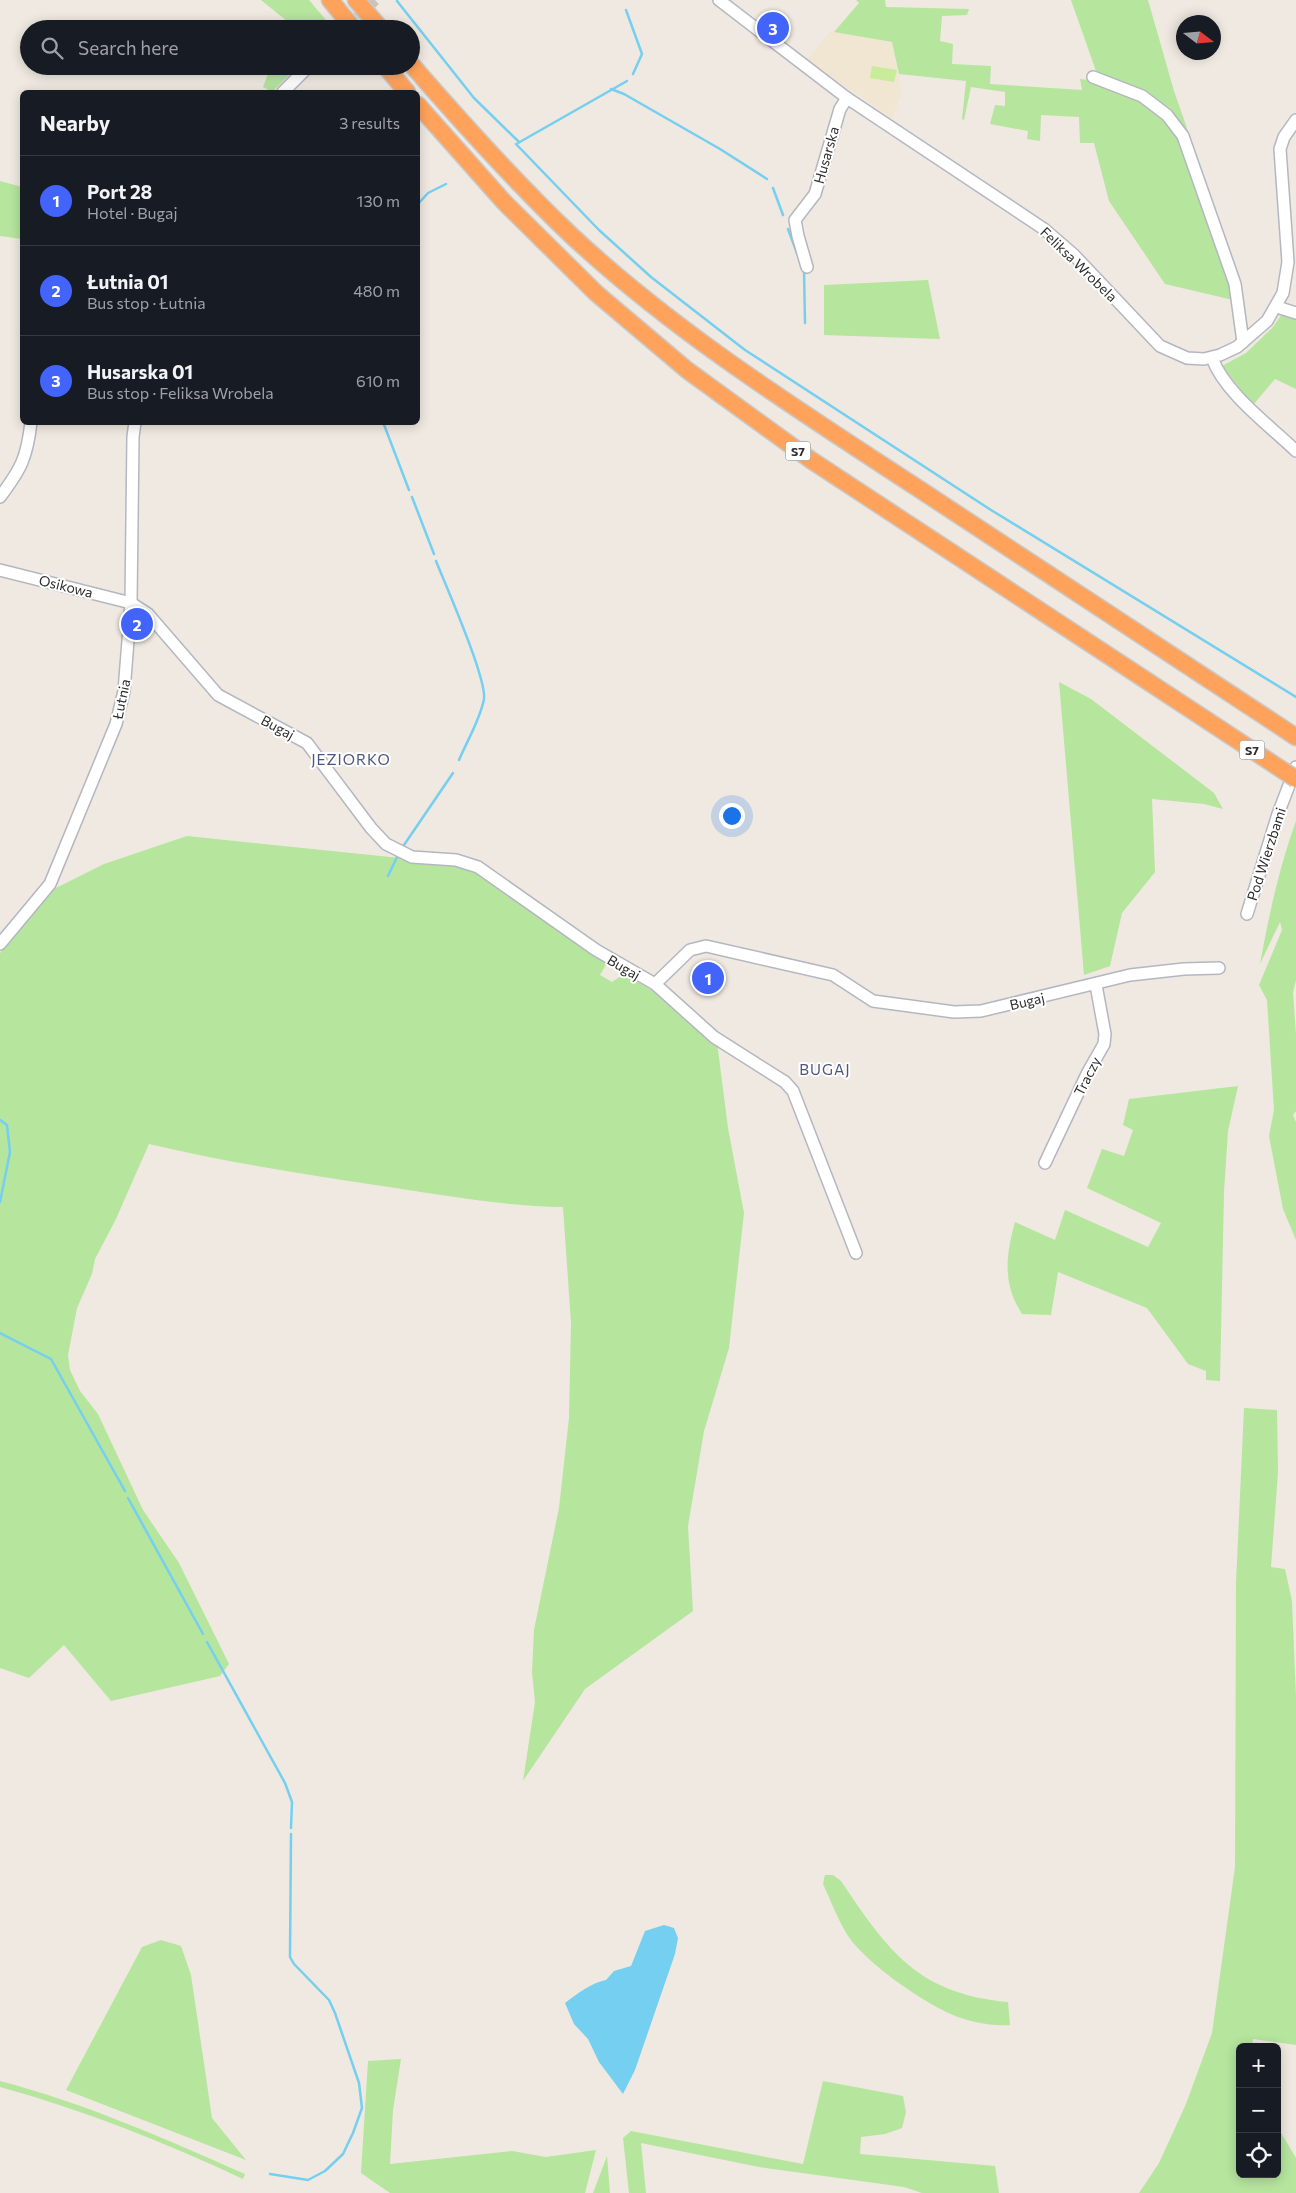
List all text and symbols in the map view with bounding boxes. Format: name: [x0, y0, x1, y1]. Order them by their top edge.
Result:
pin: 3: [757, 9, 789, 47]
north arrow: [1176, 15, 1221, 60]
search box: [20, 20, 420, 75]
icon: search: [38, 34, 66, 62]
text: Search here: [78, 36, 178, 59]
text: Nearby: [40, 110, 110, 135]
text: 3 results: [339, 113, 400, 132]
street label: Husarska: [810, 124, 842, 186]
text: Port 28: [87, 180, 152, 203]
text: 1: [52, 191, 60, 210]
text: 130 m: [357, 191, 400, 210]
text: Hotel · Bugaj: [87, 203, 178, 222]
street label: Feliksa Wrobela: [1037, 223, 1121, 305]
text: Łutnia 01: [87, 270, 168, 293]
text: 2: [51, 281, 61, 300]
text: 480 m: [353, 281, 400, 300]
text: Bus stop · Łutnia: [87, 293, 206, 312]
text: Husarska 01: [87, 360, 193, 383]
text: 3: [51, 371, 61, 390]
text: 610 m: [356, 371, 400, 390]
text: Bus stop · Feliksa Wrobela: [87, 383, 274, 402]
road number: S7: [786, 442, 810, 461]
street label: Osikowa: [37, 571, 95, 601]
pin: 2: [121, 605, 153, 643]
street label: Łutnia: [108, 677, 134, 722]
street label: Bugaj: [258, 711, 298, 743]
road number: S7: [1240, 740, 1264, 760]
district label: JEZIORKO: [311, 750, 391, 768]
your location: [719, 803, 745, 829]
street label: Pod Wierzbami: [1243, 805, 1289, 903]
street label: Bugaj: [604, 951, 644, 983]
pin: 1: [692, 959, 724, 997]
street label: Bugaj: [1008, 989, 1046, 1013]
street label: Traczy: [1070, 1054, 1104, 1098]
district label: BUGAJ: [799, 1060, 851, 1078]
map controls: [1236, 2043, 1281, 2178]
button: +: [1236, 2043, 1281, 2088]
button: −: [1236, 2088, 1281, 2133]
button: locate: [1236, 2133, 1281, 2178]

